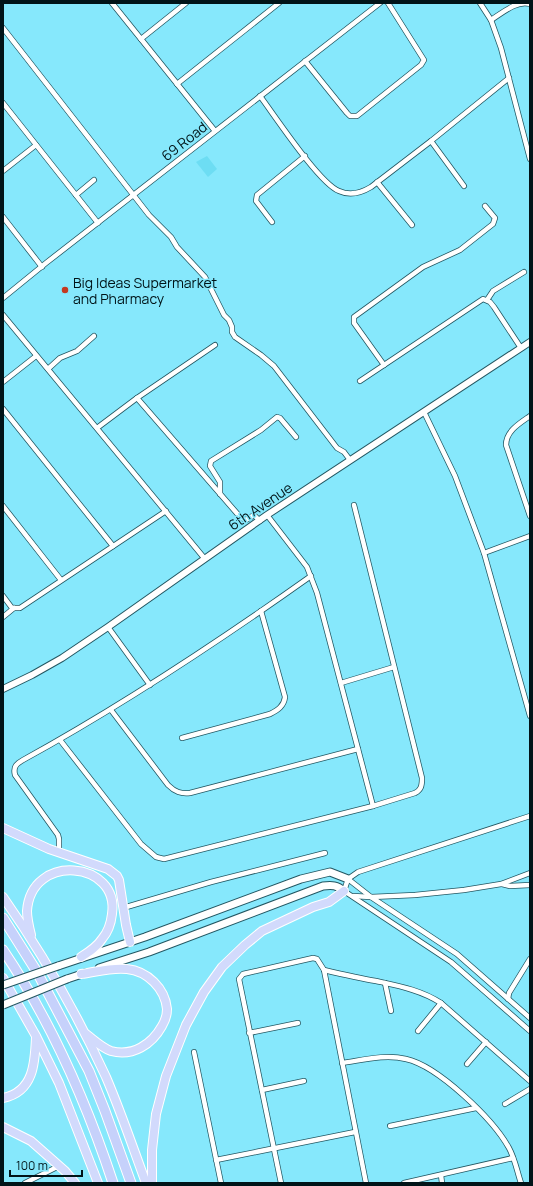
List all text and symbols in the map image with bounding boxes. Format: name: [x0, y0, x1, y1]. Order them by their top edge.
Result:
street label: 69 Road: [157, 117, 211, 165]
place label: Big Ideas Supermarket and Pharmacy: [73, 273, 218, 308]
marker: Big Ideas Supermarket and Pharmacy: [60, 285, 70, 295]
street label: 6th Avenue: [224, 478, 296, 534]
scale bar: [10, 1152, 82, 1178]
text: 100 m: [16, 1157, 48, 1174]

